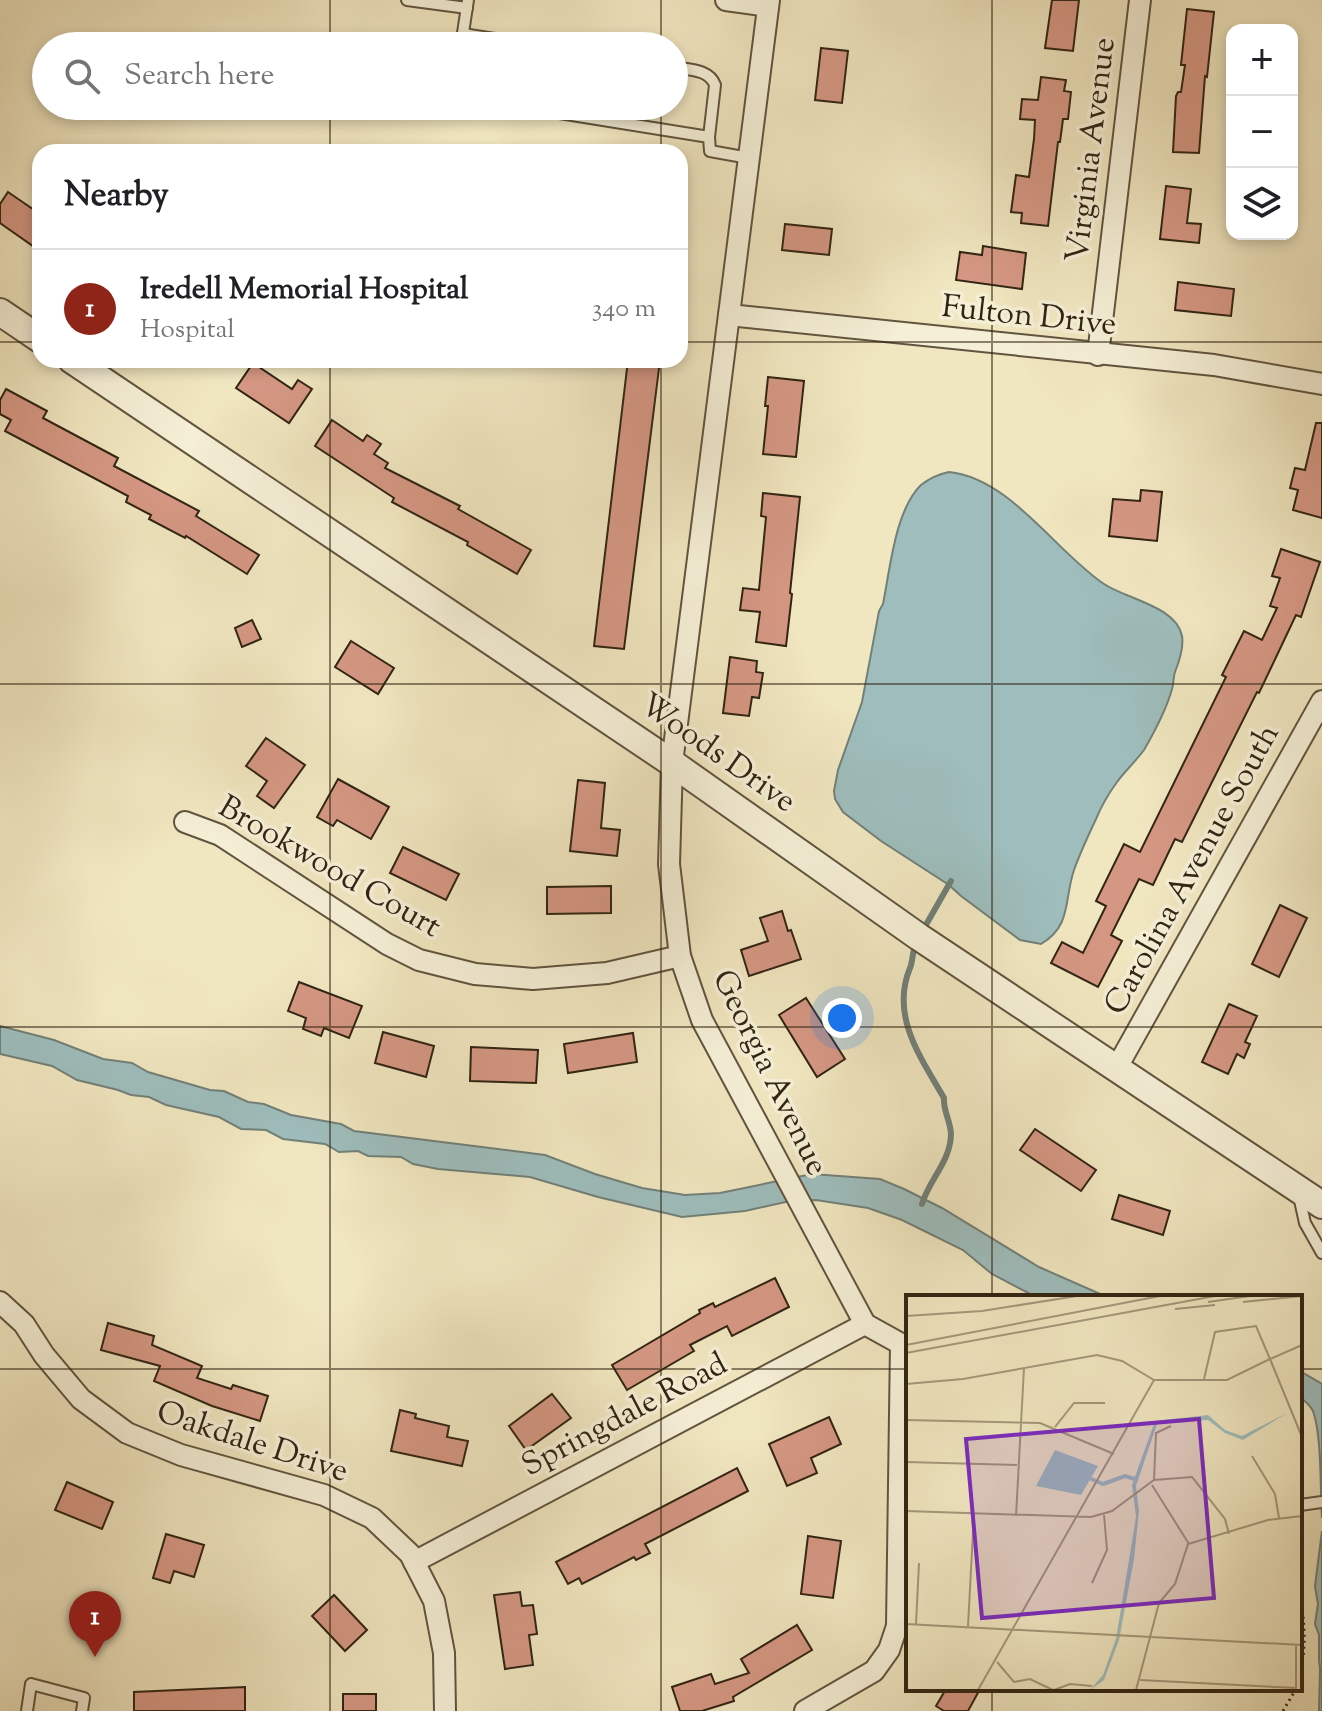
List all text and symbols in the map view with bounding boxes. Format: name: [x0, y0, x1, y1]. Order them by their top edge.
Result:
map controls: [1226, 24, 1298, 240]
button: +: [1226, 24, 1298, 96]
search box: [32, 32, 688, 120]
street label: Virginia Avenue: [1055, 35, 1129, 265]
icon: search: [60, 54, 104, 98]
text: Search here: [124, 55, 274, 98]
button: −: [1226, 96, 1298, 168]
button: layers: [1226, 168, 1298, 240]
text: Nearby: [64, 172, 169, 221]
text: Iredell Memorial Hospital: [140, 269, 468, 312]
street label: Fulton Drive: [939, 285, 1119, 349]
text: 1: [86, 291, 94, 328]
text: 340 m: [592, 291, 656, 328]
text: Hospital: [140, 312, 235, 349]
street label: Woods Drive: [629, 683, 805, 825]
street label: Carolina Avenue South: [1094, 716, 1292, 1024]
street label: Brookwood Court: [209, 785, 449, 951]
street label: Georgia Avenue: [699, 962, 839, 1184]
your location: [822, 998, 862, 1038]
inset map: [906, 1295, 1302, 1691]
street label: Springdale Road: [514, 1342, 736, 1490]
street label: Oakdale Drive: [150, 1390, 354, 1496]
pin: 1: [69, 1591, 121, 1657]

